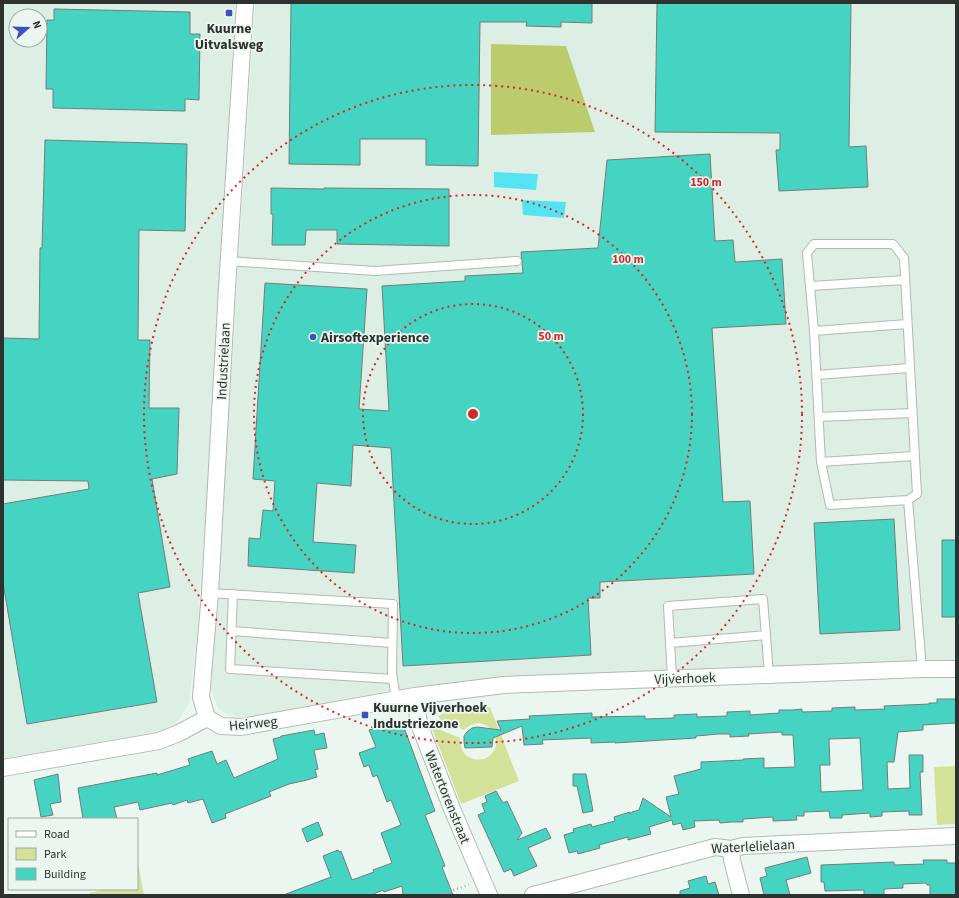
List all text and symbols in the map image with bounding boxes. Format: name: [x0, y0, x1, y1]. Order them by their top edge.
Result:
north arrow: [8, 8, 48, 48]
marker: Kuurne Uitvalsweg: [224, 8, 234, 18]
text: N: [29, 19, 45, 31]
place label: Kuurne Uitvalsweg: [195, 19, 264, 55]
text: 150 m: [690, 174, 722, 191]
text: 100 m: [612, 251, 644, 268]
street label: Industrielaan: [212, 322, 236, 400]
place label: Airsoftexperience: [320, 328, 429, 348]
text: 50 m: [538, 328, 564, 345]
marker: Airsoftexperience: [308, 332, 318, 342]
centre of rings: [466, 407, 480, 421]
street label: Vijverhoek: [654, 668, 716, 690]
place label: Kuurne Vijverhoek Industriezone: [373, 698, 488, 734]
marker: Kuurne Vijverhoek Industriezone: [360, 710, 370, 720]
street label: Heirweg: [228, 712, 278, 736]
street label: Watertorenstraat: [419, 748, 475, 847]
legend: [8, 818, 138, 890]
text: Road: [44, 826, 70, 843]
street label: Waterlelielaan: [711, 835, 795, 859]
text: Park: [44, 846, 66, 863]
text: Building: [44, 866, 86, 883]

